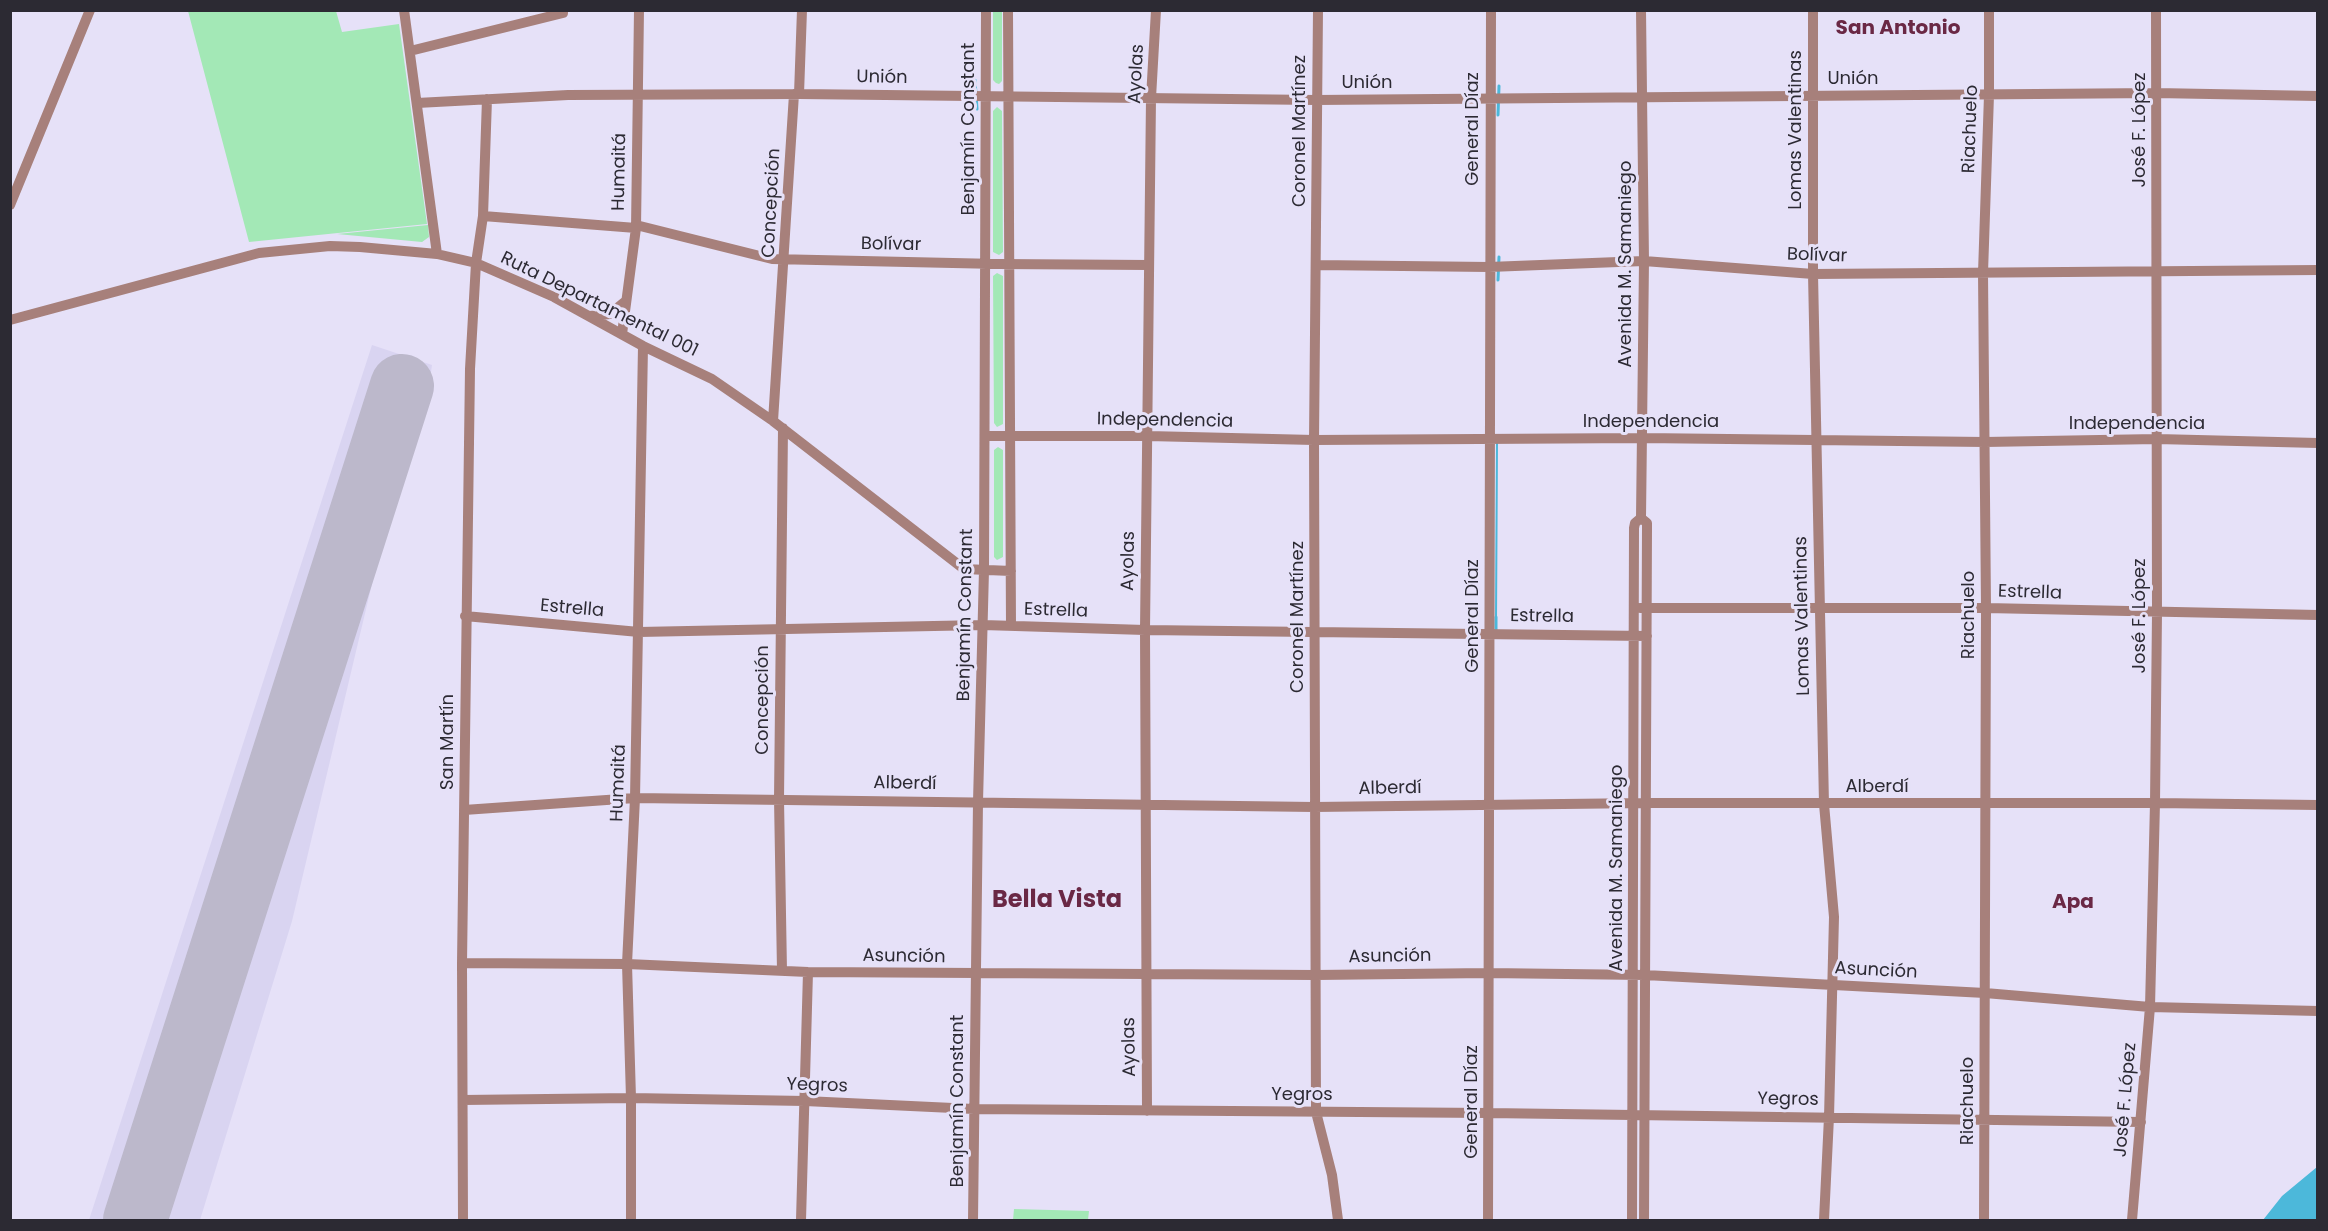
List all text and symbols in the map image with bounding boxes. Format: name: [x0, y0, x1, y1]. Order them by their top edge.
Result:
district label: San Antonio: [1836, 17, 1960, 41]
street label: Benjamín Constant: [958, 43, 980, 215]
street label: Ayolas: [1125, 44, 1149, 104]
street label: Lomas Valentinas: [1785, 50, 1807, 210]
street label: Coronel Martínez: [1289, 55, 1311, 207]
street label: Unión: [856, 67, 908, 89]
street label: Unión: [1827, 68, 1879, 90]
street label: Unión: [1341, 72, 1393, 94]
street label: General Díaz: [1462, 72, 1484, 186]
street label: José F. López: [2129, 73, 2151, 187]
street label: Riachuelo: [1959, 84, 1983, 174]
street label: Humaitá: [609, 133, 631, 211]
street label: Concepción: [758, 148, 786, 258]
street label: Avenida M. Samaniego: [1615, 161, 1637, 367]
street label: Bolívar: [861, 234, 921, 256]
street label: Bolívar: [1786, 244, 1848, 268]
street label: Ruta Departamental 001: [497, 248, 701, 362]
street label: Independencia: [1097, 409, 1233, 433]
street label: Independencia: [1583, 411, 1719, 433]
street label: Independencia: [2069, 413, 2205, 435]
street label: Benjamín Constant: [954, 528, 978, 702]
street label: Ayolas: [1118, 531, 1140, 591]
street label: Lomas Valentinas: [1791, 536, 1815, 696]
street label: Coronel Martínez: [1287, 541, 1309, 693]
street label: General Díaz: [1462, 559, 1484, 673]
street label: José F. López: [2129, 559, 2151, 673]
street label: Riachuelo: [1958, 571, 1980, 659]
street label: Estrella: [1998, 581, 2062, 605]
street label: Estrella: [539, 595, 605, 623]
street label: Estrella: [1024, 599, 1088, 623]
street label: Estrella: [1510, 606, 1574, 628]
street label: Concepción: [752, 645, 774, 755]
street label: San Martín: [437, 694, 459, 790]
street label: Humaitá: [607, 744, 631, 822]
street label: Avenida M. Samaniego: [1606, 765, 1628, 971]
street label: Alberdí: [873, 773, 937, 795]
street label: Alberdí: [1845, 776, 1909, 798]
street label: Alberdí: [1358, 778, 1422, 800]
district label: Bella Vista: [992, 887, 1122, 915]
district label: Apa: [2052, 891, 2094, 915]
street label: Asunción: [862, 945, 946, 969]
street label: Asunción: [1348, 945, 1432, 969]
street label: Asunción: [1834, 958, 1918, 984]
street label: Benjamín Constant: [947, 1015, 969, 1187]
street label: Ayolas: [1119, 1017, 1141, 1077]
street label: José F. López: [2110, 1042, 2142, 1158]
street label: General Díaz: [1461, 1045, 1483, 1159]
street label: Riachuelo: [1957, 1057, 1979, 1145]
street label: Yegros: [786, 1074, 848, 1098]
street label: Yegros: [1271, 1084, 1333, 1106]
street label: Yegros: [1757, 1089, 1819, 1111]

